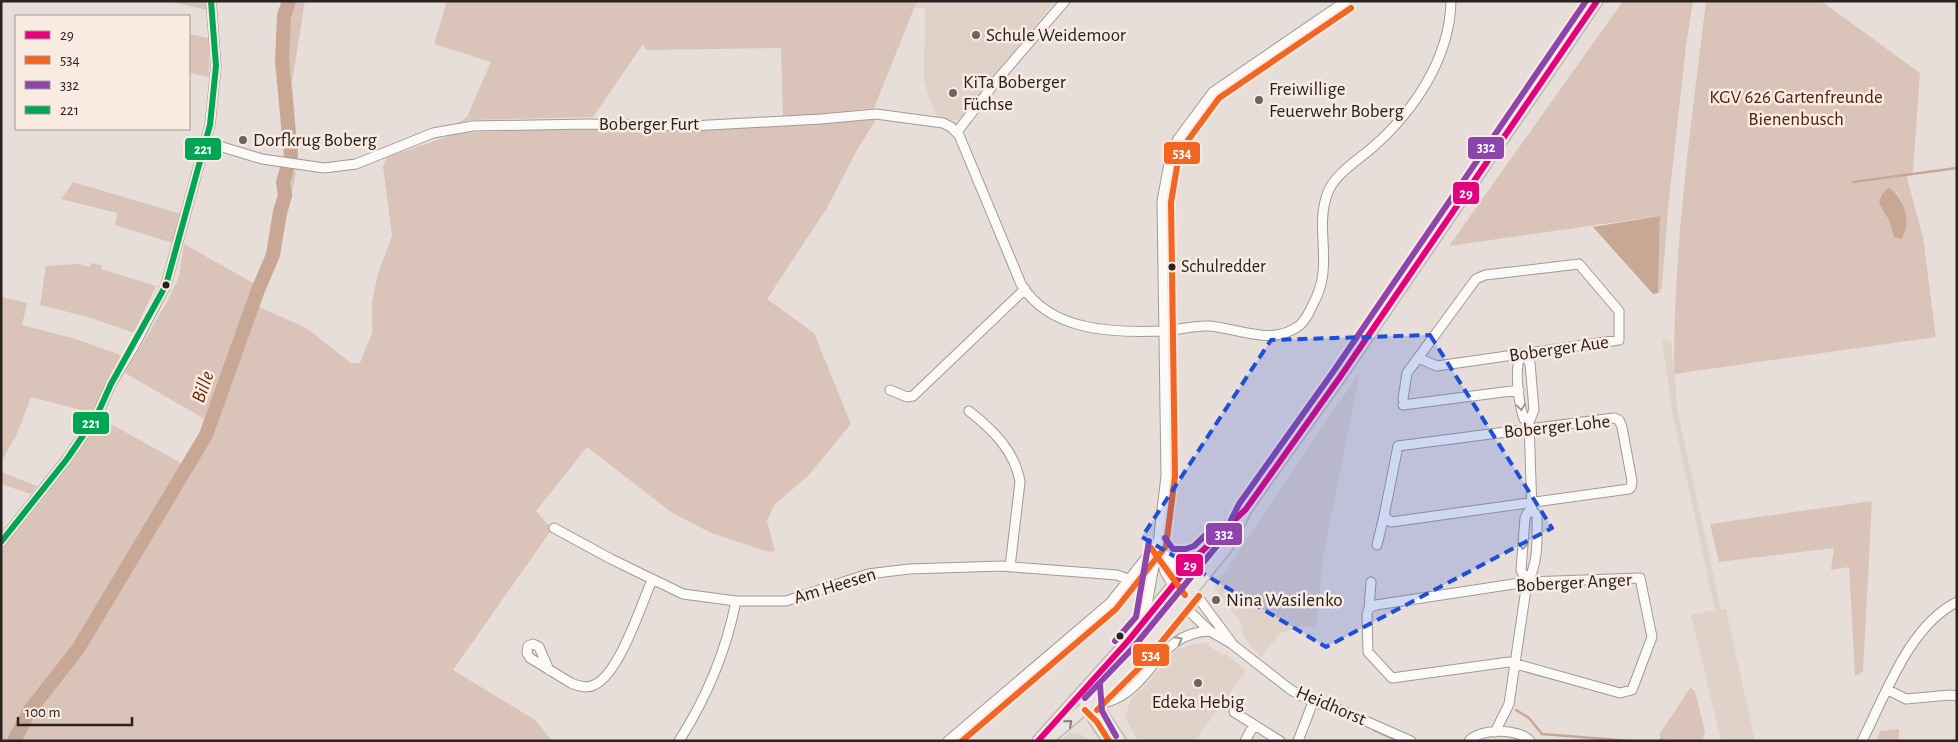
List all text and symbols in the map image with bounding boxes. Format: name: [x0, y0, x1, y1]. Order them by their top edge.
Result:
legend: [15, 15, 190, 130]
place label: Schule Weidemoor: [986, 26, 1126, 45]
text: 29: [60, 28, 74, 43]
marker: Schule Weidemoor: [970, 29, 982, 41]
text: 534: [60, 53, 80, 68]
place label: KiTa Boberger Füchse: [963, 73, 1066, 114]
text: 332: [60, 78, 79, 93]
place label: Freiwillige Feuerwehr Boberg: [1269, 80, 1404, 121]
marker: KiTa Boberger Füchse: [947, 87, 959, 99]
park label: KGV 626 Gartenfreunde Bienenbusch: [1709, 88, 1883, 129]
marker: Freiwillige Feuerwehr Boberg: [1253, 94, 1265, 106]
text: 221: [60, 103, 79, 118]
street label: Boberger Furt: [599, 115, 699, 134]
place label: Dorfkrug Boberg: [253, 131, 378, 150]
marker: Dorfkrug Boberg: [237, 134, 249, 146]
line badge: 332: [1467, 136, 1505, 160]
line badge: 221: [184, 137, 222, 161]
line badge: 534: [1163, 141, 1201, 165]
text: 332: [1477, 141, 1496, 155]
text: 221: [194, 143, 212, 157]
text: 534: [1172, 147, 1192, 161]
line badge: 29: [1452, 181, 1480, 205]
text: 29: [1459, 187, 1473, 201]
place label: Schulredder: [1181, 258, 1266, 276]
marker: Schulredder: [1167, 262, 1177, 272]
unlabelled marker: [161, 280, 171, 290]
street label: Boberger Aue: [1508, 333, 1610, 365]
water label: Bille: [188, 368, 218, 405]
one-way arrow: [1516, 402, 1526, 411]
line badge: 221: [72, 411, 110, 435]
street label: Boberger Lohe: [1503, 412, 1611, 442]
text: 221: [82, 417, 100, 431]
line badge: 332: [1205, 522, 1243, 546]
text: 332: [1215, 528, 1234, 542]
one-way arrow: [1518, 542, 1529, 550]
line badge: 29: [1175, 553, 1204, 577]
text: 29: [1183, 559, 1197, 573]
street label: Am Heesen: [792, 565, 878, 607]
street label: Boberger Anger: [1516, 570, 1632, 596]
place label: Nina Wasilenko: [1226, 591, 1343, 610]
marker: Nina Wasilenko: [1210, 594, 1222, 606]
unlabelled marker: [1115, 631, 1125, 641]
one-way arrow: [1174, 636, 1183, 646]
line badge: 534: [1132, 643, 1170, 667]
text: 534: [1141, 649, 1161, 663]
marker: Edeka Hebig: [1192, 677, 1204, 689]
street label: Heidhorst: [1293, 683, 1369, 729]
place label: Edeka Hebig: [1152, 693, 1245, 712]
scale bar: [18, 694, 131, 726]
text: 100 m: [25, 705, 60, 720]
one-way arrow: [1063, 720, 1072, 729]

